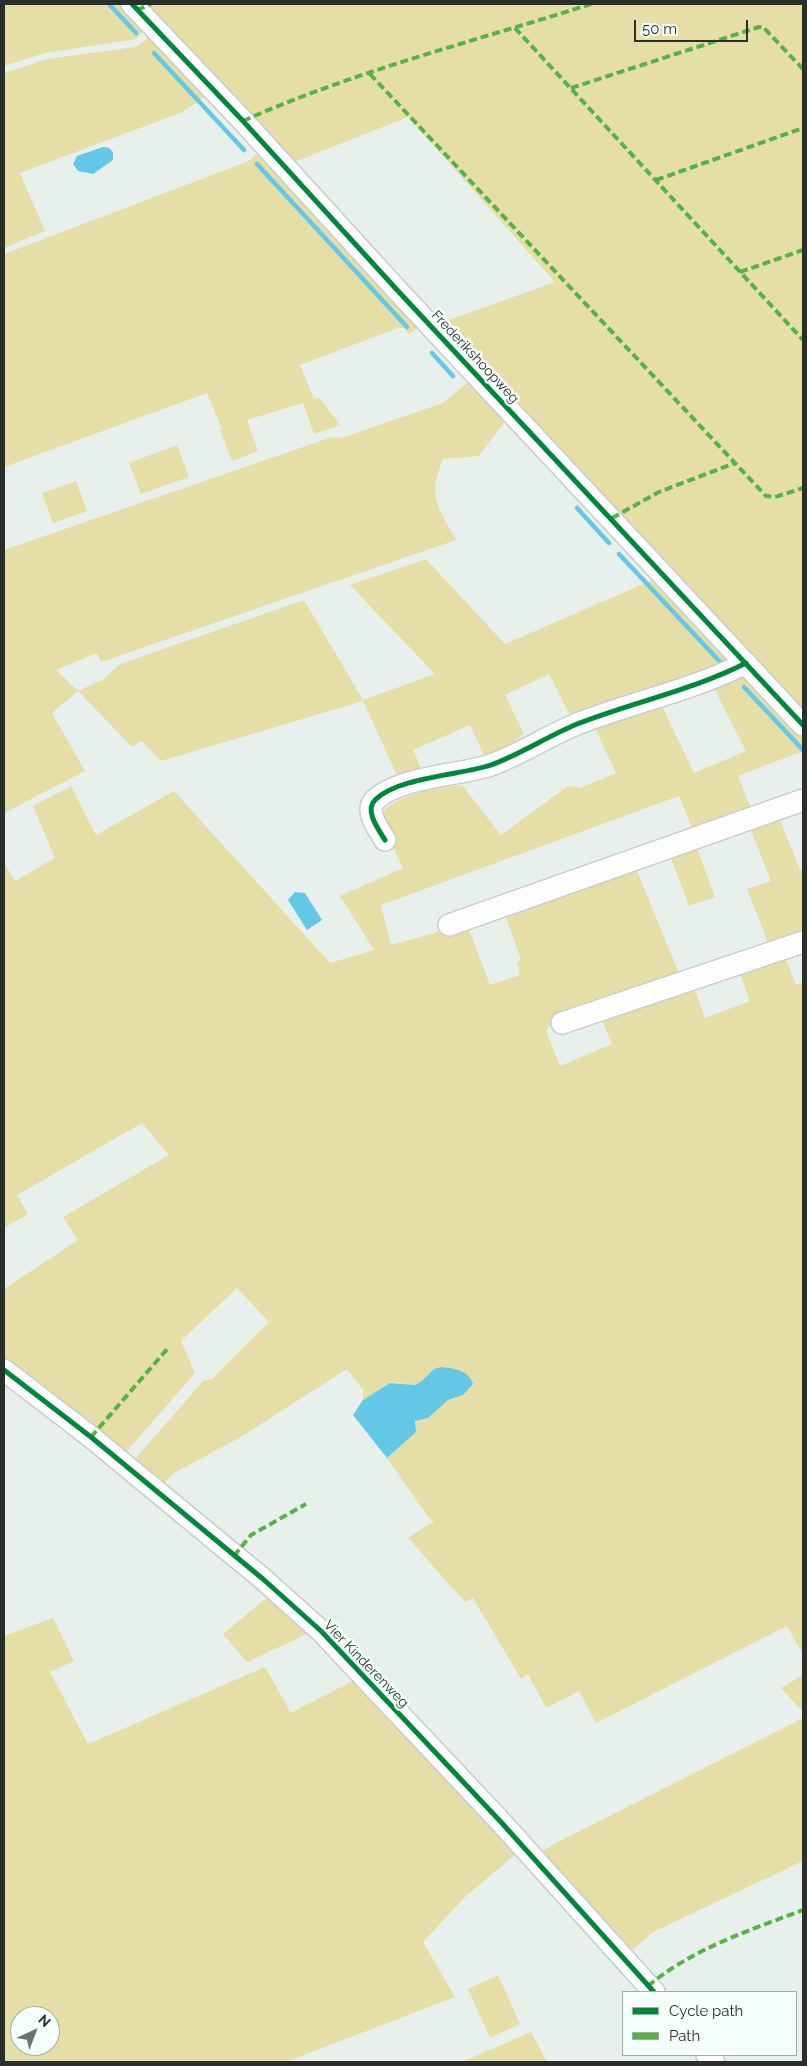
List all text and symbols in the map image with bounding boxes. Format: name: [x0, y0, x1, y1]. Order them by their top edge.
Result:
scale bar: [637, 10, 751, 42]
text: 50 m: [642, 20, 677, 38]
street label: Frederikshoopweg: [428, 307, 522, 407]
street label: Vier Kinderenweg: [320, 1617, 412, 1711]
legend: [622, 1991, 797, 2056]
text: Cycle path: [669, 2002, 743, 2020]
north arrow: [10, 2006, 60, 2056]
text: N: [35, 2011, 54, 2030]
text: Path: [669, 2027, 700, 2045]

